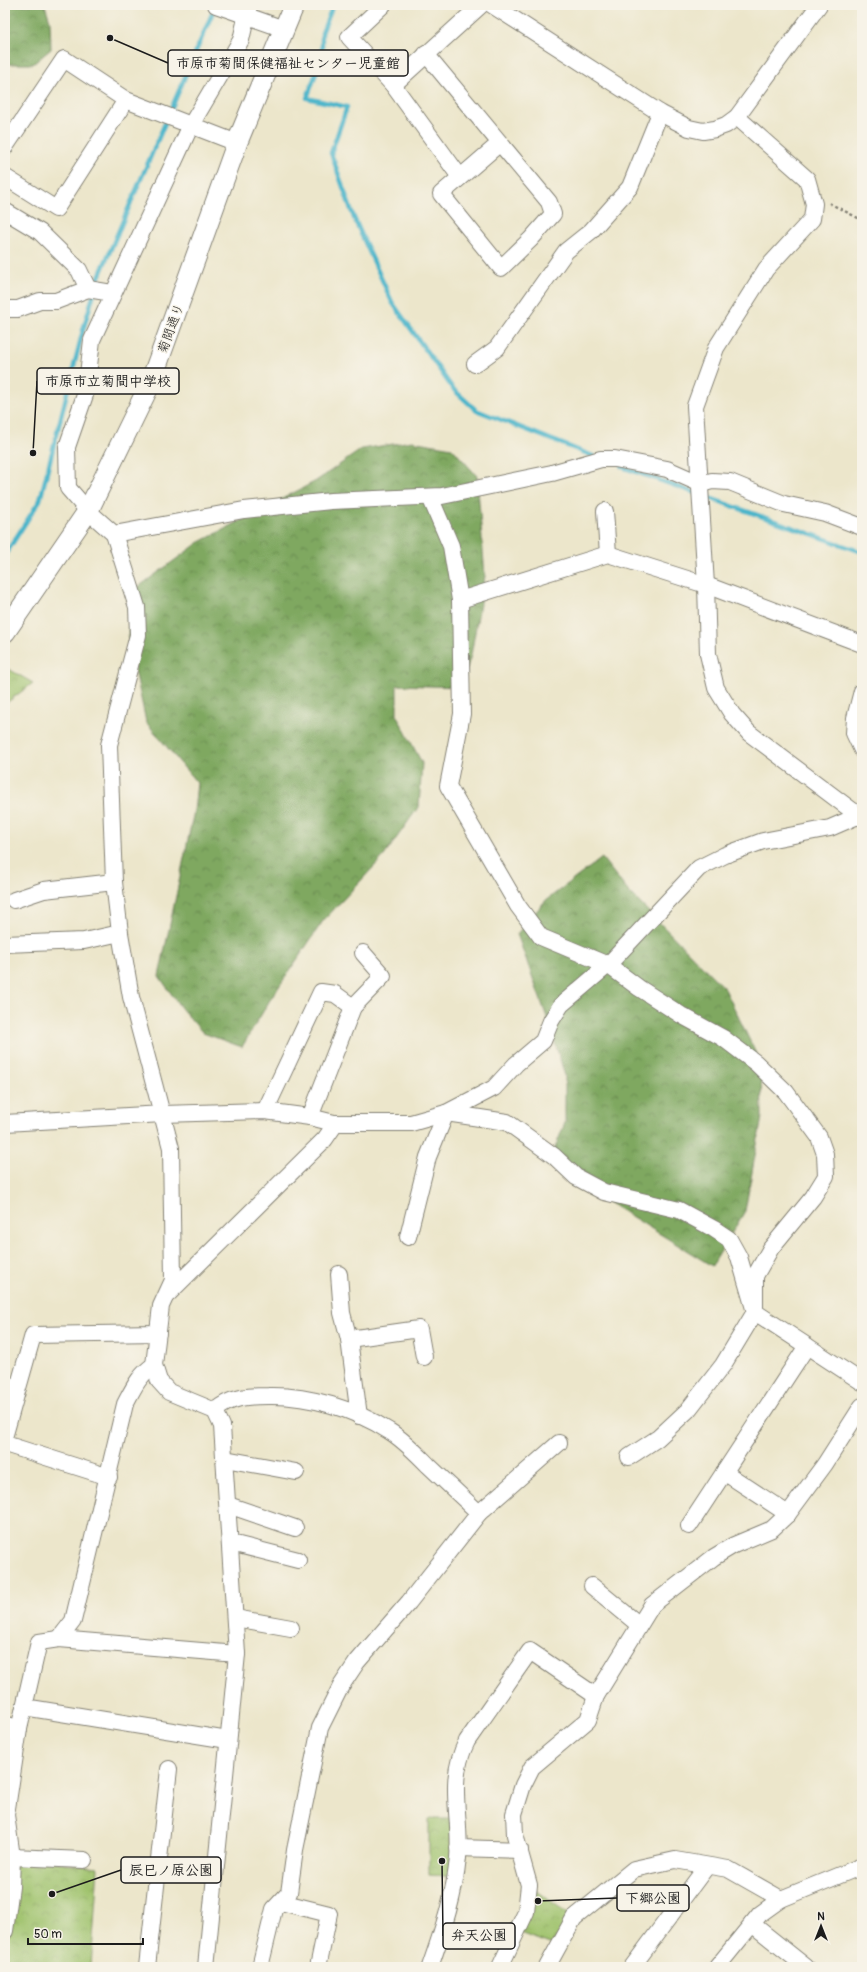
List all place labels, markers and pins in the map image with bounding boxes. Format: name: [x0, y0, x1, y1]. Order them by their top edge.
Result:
callout: 市原市菊間保健福祉センター児童館: [168, 50, 408, 76]
callout: 市原市立菊間中学校: [37, 368, 179, 394]
callout: 辰巳ノ原公園: [121, 1857, 221, 1883]
callout: 下郷公園: [617, 1885, 689, 1911]
callout: 弁天公園: [443, 1923, 515, 1949]

